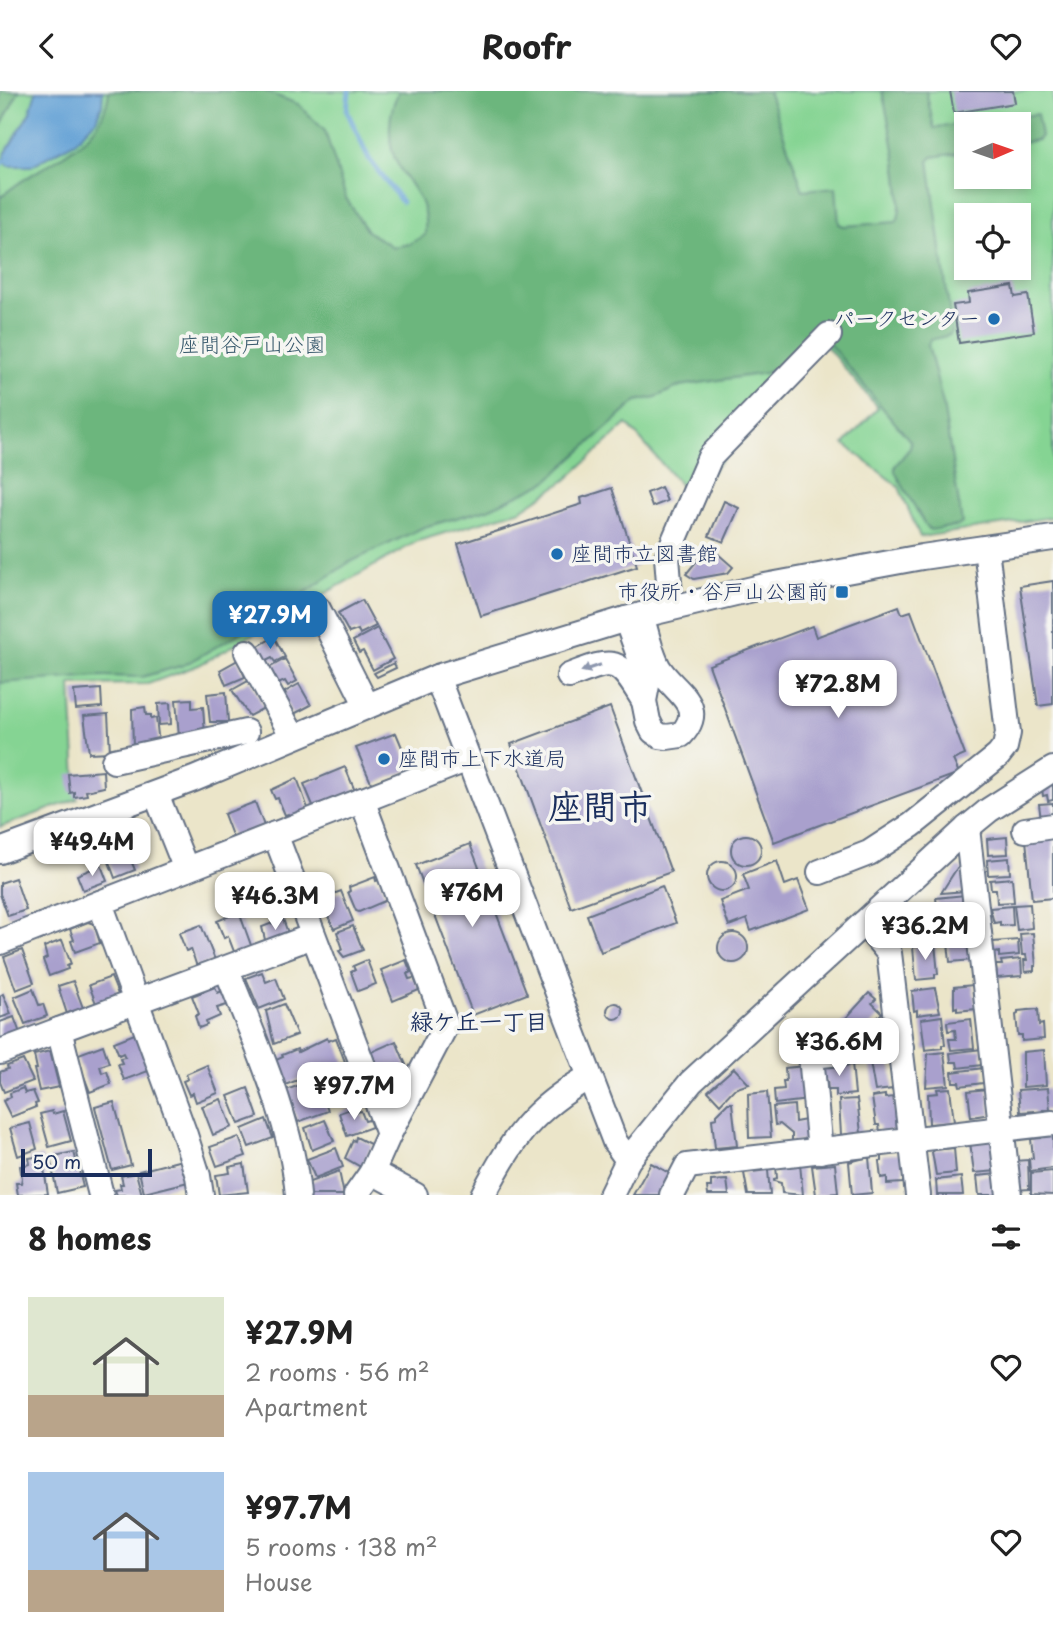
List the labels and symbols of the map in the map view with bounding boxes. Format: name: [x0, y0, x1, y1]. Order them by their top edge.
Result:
north arrow: [954, 112, 1031, 189]
place label: パークセンター: [834, 301, 980, 333]
marker: パークセンター: [986, 311, 1002, 327]
park label: 座間谷戸山公園: [179, 327, 326, 359]
place label: 座間市立図書館: [571, 536, 718, 568]
marker: 座間市立図書館: [549, 546, 565, 562]
place label: 市役所・谷戸山公園前: [618, 574, 828, 606]
marker: 市役所・谷戸山公園前: [834, 584, 850, 600]
pin: ¥27.9M: [213, 591, 327, 651]
pin: ¥72.8M: [781, 661, 895, 720]
one-way arrow: [581, 663, 602, 674]
place label: 座間市上下水道局: [398, 741, 566, 773]
marker: 座間市上下水道局: [376, 751, 392, 767]
district label: 座間市: [547, 778, 653, 831]
pin: ¥49.4M: [35, 819, 149, 878]
pin: ¥76M: [431, 869, 513, 929]
pin: ¥46.3M: [218, 873, 332, 932]
pin: ¥36.2M: [868, 903, 982, 962]
district label: 緑ケ丘一丁目: [410, 1003, 548, 1038]
pin: ¥36.6M: [782, 1019, 896, 1078]
pin: ¥97.7M: [297, 1063, 411, 1122]
scale bar: [21, 1146, 152, 1178]

